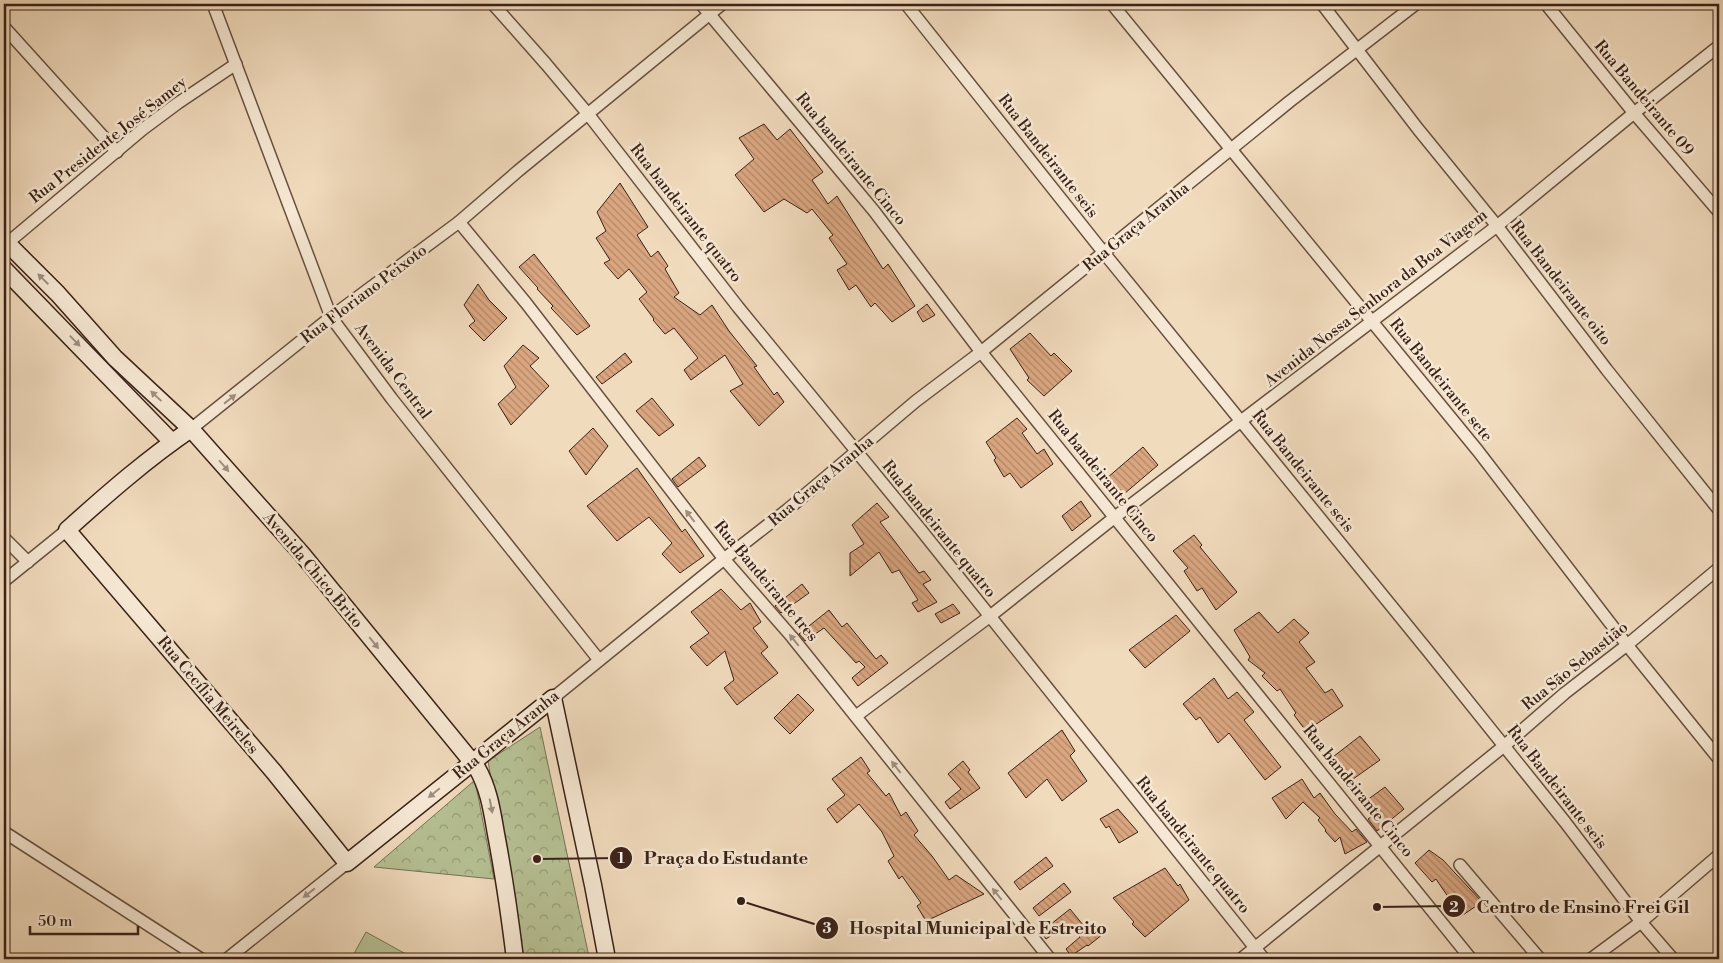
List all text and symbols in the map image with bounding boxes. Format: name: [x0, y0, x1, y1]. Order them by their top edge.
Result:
street label: Rua Bandeirante 09: [1590, 36, 1698, 160]
street label: Rua Presidente José Samey: [25, 72, 191, 208]
street label: Rua bandeirante Cinco: [791, 89, 911, 229]
street label: Rua Bandeirante seis: [993, 90, 1103, 222]
street label: Rua bandeirante quatro: [626, 140, 746, 286]
street label: Rua Graça Aranha: [1079, 177, 1194, 276]
street label: Avenida Nossa Senhora da Boa Viagem: [1260, 205, 1491, 392]
street label: Rua Bandeirante oito: [1506, 217, 1616, 349]
street label: Rua Floriano Peixoto: [297, 240, 431, 348]
one-way arrow: [37, 273, 49, 285]
street label: Rua Bandeirante sete: [1385, 314, 1497, 446]
street label: Avenida Central: [350, 318, 436, 423]
one-way arrow: [69, 335, 81, 347]
one-way arrow: [150, 390, 162, 402]
one-way arrow: [223, 393, 236, 404]
street label: Rua bandeirante Cinco: [1043, 406, 1163, 546]
street label: Rua Bandeirante seis: [1248, 406, 1358, 536]
street label: Rua Graça Aranha: [764, 431, 878, 531]
street label: Rua bandeirante quatro: [878, 456, 1000, 602]
one-way arrow: [218, 459, 229, 472]
street label: Avenida Chico Brito: [258, 507, 367, 632]
one-way arrow: [685, 510, 696, 523]
street label: Rua Bandeirante tres: [710, 516, 822, 646]
street label: Rua São Sebastião: [1518, 617, 1632, 715]
street label: Rua Cecília Meireles: [153, 632, 263, 758]
one-way arrow: [789, 634, 800, 647]
one-way arrow: [368, 636, 379, 649]
street label: Rua Graça Aranha: [449, 685, 564, 784]
street label: Rua bandeirante Cinco: [1298, 721, 1418, 861]
street label: Rua Bandeirante seis: [1502, 721, 1612, 853]
one-way arrow: [891, 761, 902, 774]
street label: Rua bandeirante quatro: [1132, 772, 1254, 918]
one-way arrow: [427, 787, 440, 798]
one-way arrow: [487, 799, 495, 815]
callout: Praça do Estudante: [608, 841, 818, 874]
text: Praça do Estudante: [644, 847, 809, 870]
text: 1: [617, 849, 625, 868]
one-way arrow: [302, 887, 315, 898]
one-way arrow: [992, 888, 1003, 901]
callout: Centro de Ensino Frei Gil: [1442, 890, 1700, 923]
text: Centro de Ensino Frei Gil: [1477, 896, 1690, 919]
text: 2: [1449, 898, 1459, 917]
scale bar: [30, 903, 138, 935]
callout: Hospital Municipal de Estreito: [814, 911, 1117, 944]
text: 50 m: [38, 912, 72, 931]
text: Hospital Municipal de Estreito: [849, 917, 1107, 940]
text: 3: [822, 919, 832, 938]

